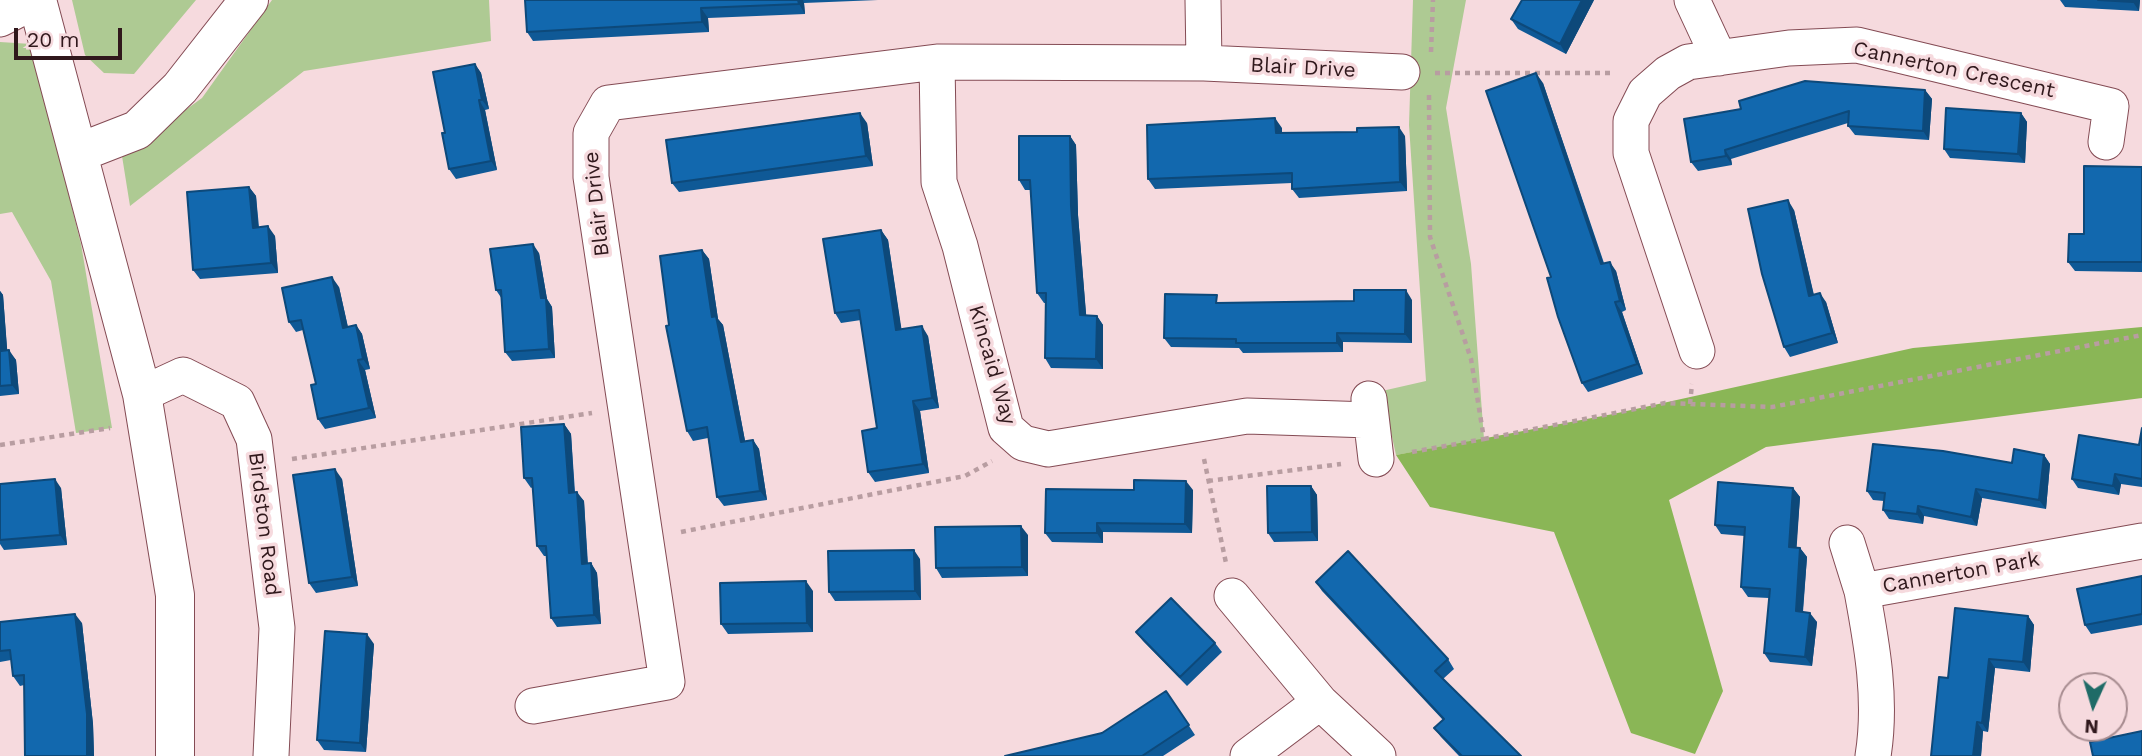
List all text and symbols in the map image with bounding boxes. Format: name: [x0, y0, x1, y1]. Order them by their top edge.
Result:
scale bar: [18, 14, 126, 58]
text: 20 m: [27, 27, 79, 52]
street label: Cannerton Crescent: [1851, 36, 2057, 104]
street label: Blair Drive: [1250, 53, 1356, 83]
street label: Blair Drive: [579, 150, 615, 258]
street label: Kincaid Way: [963, 302, 1021, 428]
street label: Birdston Road: [243, 451, 285, 597]
street label: Cannerton Park: [1880, 547, 2042, 599]
north arrow: [2058, 672, 2128, 742]
text: N: [2084, 714, 2099, 738]

